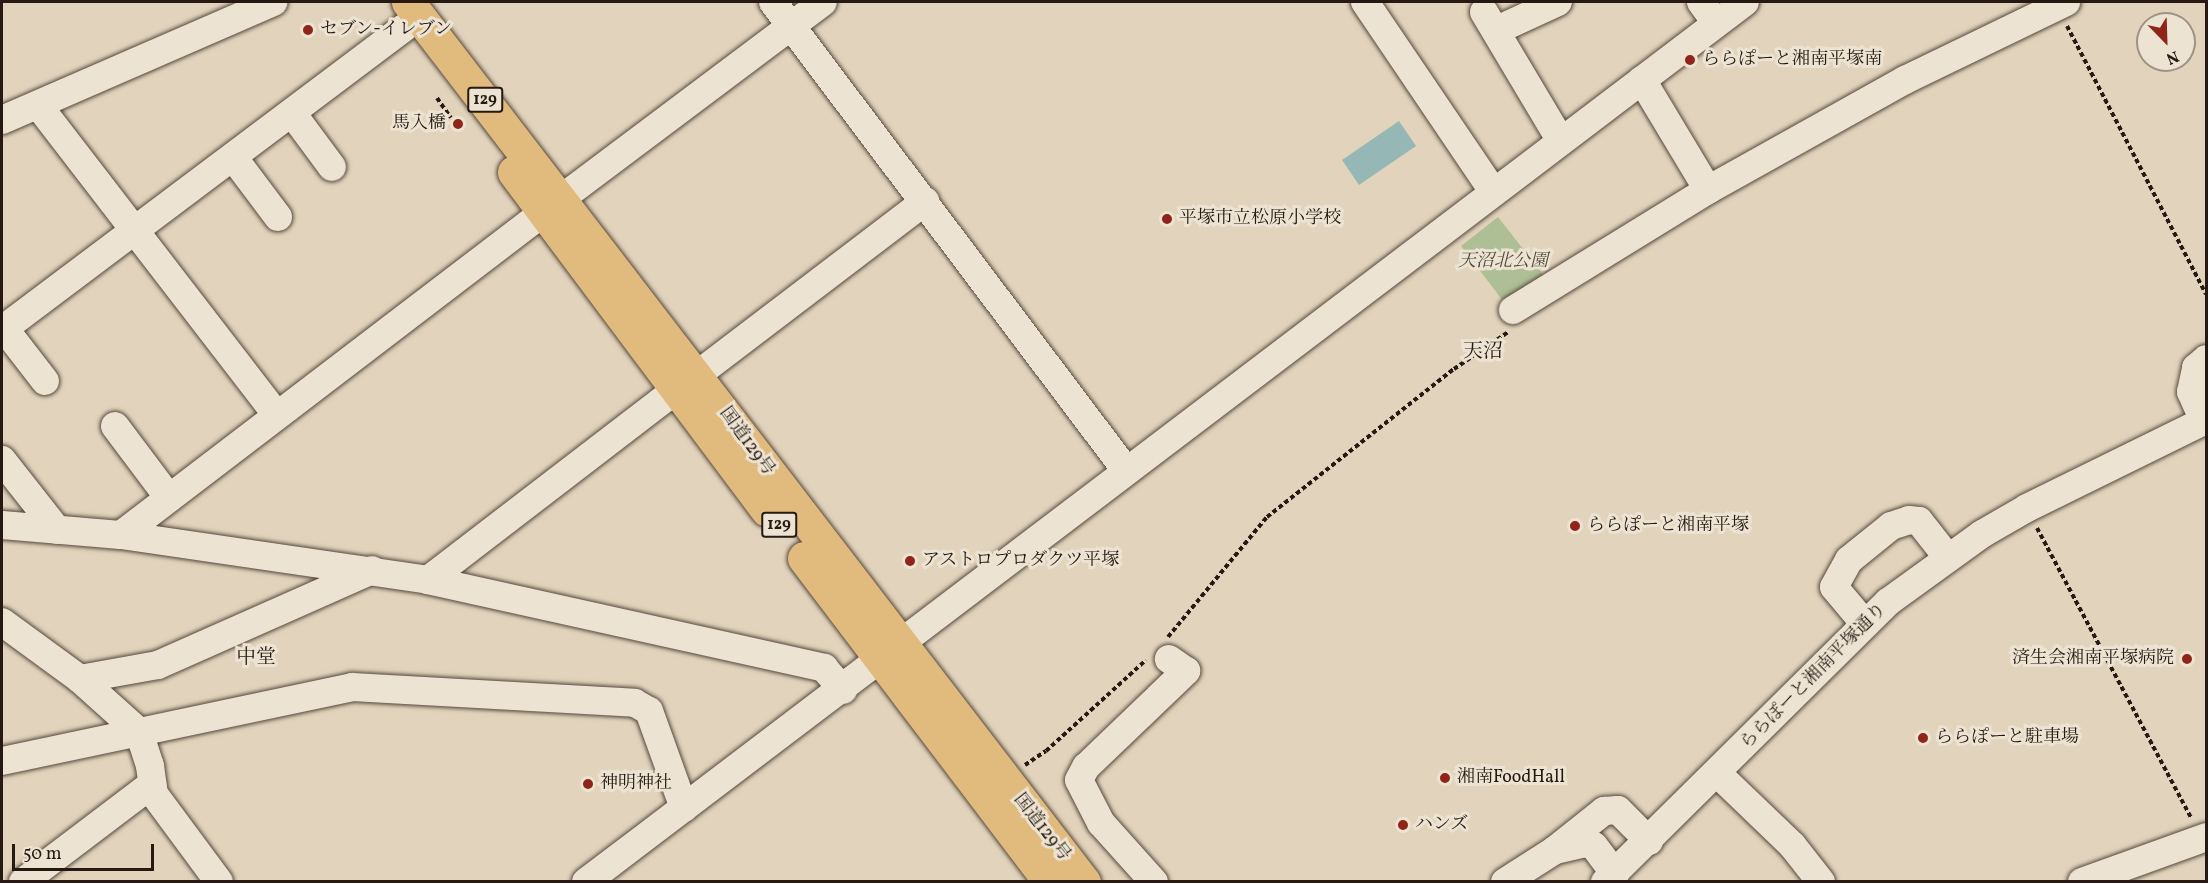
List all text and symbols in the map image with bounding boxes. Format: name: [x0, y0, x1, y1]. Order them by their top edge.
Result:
north arrow: [2136, 12, 2196, 72]
place label: セブン-イレブン: [320, 19, 454, 41]
marker: セブン-イレブン: [301, 23, 315, 37]
text: N: [2163, 44, 2182, 69]
place label: ららぽーと湘南平塚南: [1702, 49, 1882, 71]
marker: ららぽーと湘南平塚南: [1683, 53, 1697, 67]
road number: 129: [467, 87, 503, 113]
place label: 馬入橋: [392, 113, 446, 135]
marker: 馬入橋: [451, 117, 465, 131]
place label: 平塚市立松原小学校: [1179, 208, 1341, 230]
marker: 平塚市立松原小学校: [1160, 212, 1174, 226]
park label: 天沼北公園: [1458, 251, 1548, 273]
district label: 天沼: [1463, 340, 1503, 364]
street label: 国道129号: [714, 403, 778, 481]
road number: 129: [761, 512, 797, 538]
place label: ららぽーと湘南平塚: [1587, 515, 1749, 537]
marker: ららぽーと湘南平塚: [1568, 519, 1582, 533]
place label: アストロプロダクツ平塚: [922, 550, 1120, 572]
marker: アストロプロダクツ平塚: [903, 554, 917, 568]
street label: ららぽーと湘南平塚通り: [1736, 599, 1892, 755]
district label: 中堂: [236, 646, 276, 670]
place label: 済生会湘南平塚病院: [2012, 648, 2174, 670]
marker: 済生会湘南平塚病院: [2178, 650, 2196, 668]
place label: ららぽーと駐車場: [1935, 727, 2079, 749]
marker: ららぽーと駐車場: [1916, 731, 1930, 745]
place label: 湘南FoodHall: [1457, 767, 1565, 789]
marker: 湘南FoodHall: [1438, 771, 1452, 785]
place label: 神明神社: [600, 773, 672, 795]
marker: 神明神社: [581, 777, 595, 791]
street label: 国道129号: [1008, 790, 1074, 866]
place label: ハンズ: [1415, 814, 1469, 836]
marker: ハンズ: [1396, 818, 1410, 832]
scale bar: [15, 832, 158, 870]
text: 50 m: [23, 842, 62, 867]

